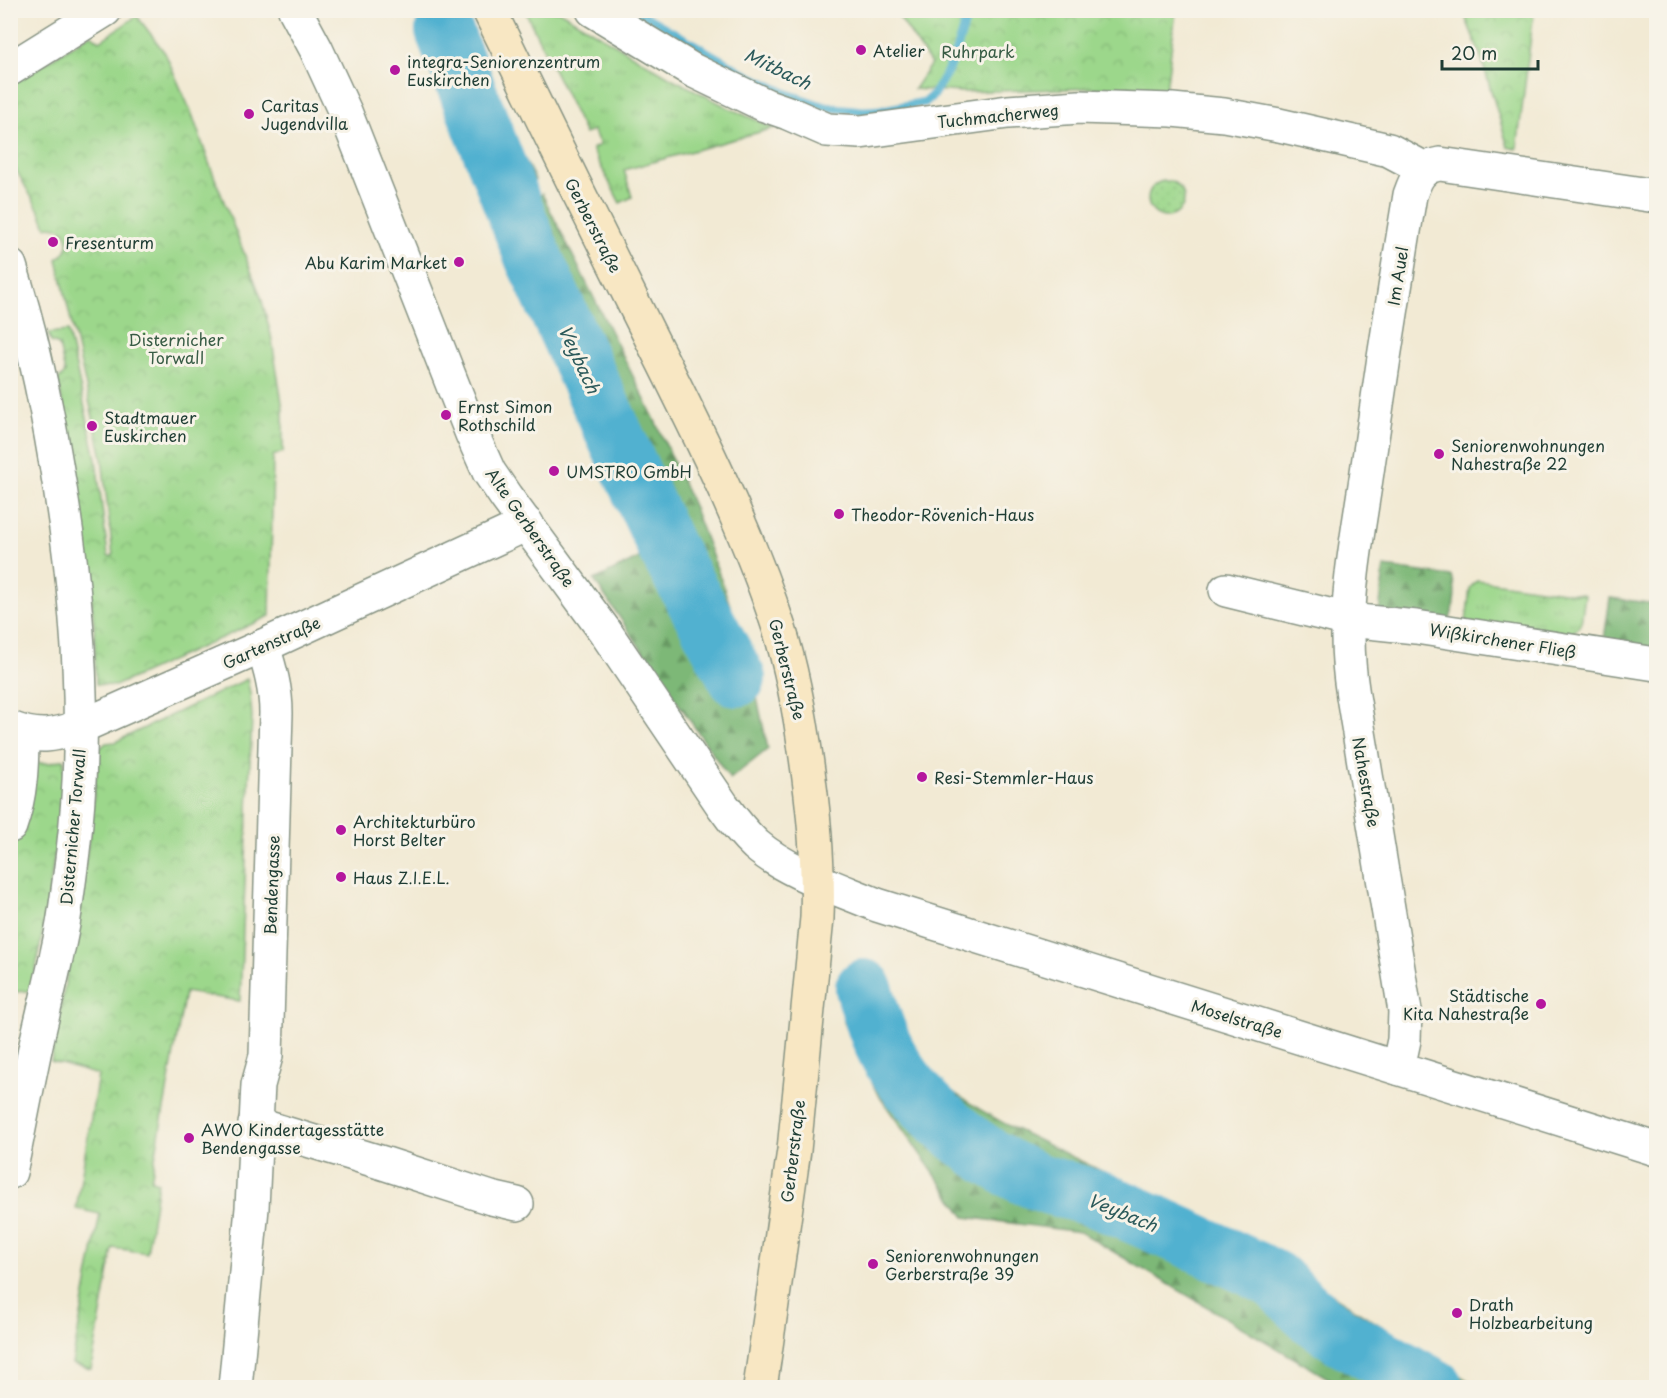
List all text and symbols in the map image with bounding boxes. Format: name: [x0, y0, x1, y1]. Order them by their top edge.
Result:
scale bar: [1442, 33, 1538, 71]
place label: Atelier: [873, 38, 925, 62]
park label: Ruhrpark: [941, 39, 1015, 63]
text: 20 m: [1451, 39, 1497, 66]
water label: Mitbach: [740, 40, 816, 96]
marker: Atelier: [854, 43, 868, 57]
place label: integra-Seniorenzentrum Euskirchen: [407, 49, 600, 91]
marker: integra-Seniorenzentrum Euskirchen: [388, 63, 402, 77]
place label: Caritas Jugendvilla: [261, 93, 348, 135]
street label: Tuchmacherweg: [936, 97, 1060, 133]
marker: Caritas Jugendvilla: [242, 107, 256, 121]
street label: Gerberstraße: [560, 173, 628, 277]
place label: Fresenturm: [65, 230, 154, 254]
marker: Fresenturm: [46, 235, 60, 249]
street label: Im Auel: [1381, 245, 1413, 307]
place label: Abu Karim Market: [305, 250, 447, 274]
marker: Abu Karim Market: [452, 255, 466, 269]
water label: Veybach: [552, 320, 608, 398]
park label: Disternicher Torwall: [128, 327, 224, 369]
place label: Ernst Simon Rothschild: [458, 394, 552, 436]
place label: Stadtmauer Euskirchen: [104, 405, 197, 447]
marker: Ernst Simon Rothschild: [439, 408, 453, 422]
marker: Stadtmauer Euskirchen: [85, 419, 99, 433]
place label: Seniorenwohnungen Nahestraße 22: [1451, 433, 1605, 475]
marker: Seniorenwohnungen Nahestraße 22: [1432, 447, 1446, 461]
place label: UMSTRO GmbH: [566, 459, 692, 483]
street label: Alte Gerberstraße: [481, 462, 581, 592]
marker: UMSTRO GmbH: [547, 464, 561, 478]
place label: Theodor-Rövenich-Haus: [851, 502, 1034, 526]
marker: Theodor-Rövenich-Haus: [832, 507, 846, 521]
street label: Gartenstraße: [218, 610, 324, 674]
street label: Gerberstraße: [764, 616, 812, 722]
street label: Wißkirchener Fließ: [1428, 617, 1578, 663]
street label: Nahestraße: [1347, 735, 1387, 829]
street label: Disternicher Torwall: [53, 748, 91, 906]
place label: Resi-Stemmler-Haus: [934, 765, 1094, 789]
marker: Resi-Stemmler-Haus: [915, 770, 929, 784]
place label: Architekturbüro Horst Belter: [353, 809, 476, 851]
marker: Architekturbüro Horst Belter: [334, 823, 348, 837]
street label: Bendengasse: [257, 835, 285, 935]
place label: Haus Z.I.E.L.: [353, 865, 450, 889]
marker: Haus Z.I.E.L.: [334, 870, 348, 884]
place label: Städtische Kita Nahestraße: [1403, 983, 1529, 1025]
street label: Moselstraße: [1188, 993, 1286, 1043]
marker: Städtische Kita Nahestraße: [1534, 997, 1548, 1011]
street label: Gerberstraße: [774, 1098, 810, 1204]
place label: AWO Kindertagesstätte Bendengasse: [201, 1117, 384, 1159]
marker: AWO Kindertagesstätte Bendengasse: [182, 1131, 196, 1145]
water label: Veybach: [1084, 1186, 1162, 1238]
place label: Seniorenwohnungen Gerberstraße 39: [885, 1243, 1039, 1285]
marker: Seniorenwohnungen Gerberstraße 39: [866, 1257, 880, 1271]
place label: Drath Holzbearbeitung: [1469, 1292, 1593, 1334]
marker: Drath Holzbearbeitung: [1450, 1306, 1464, 1320]

